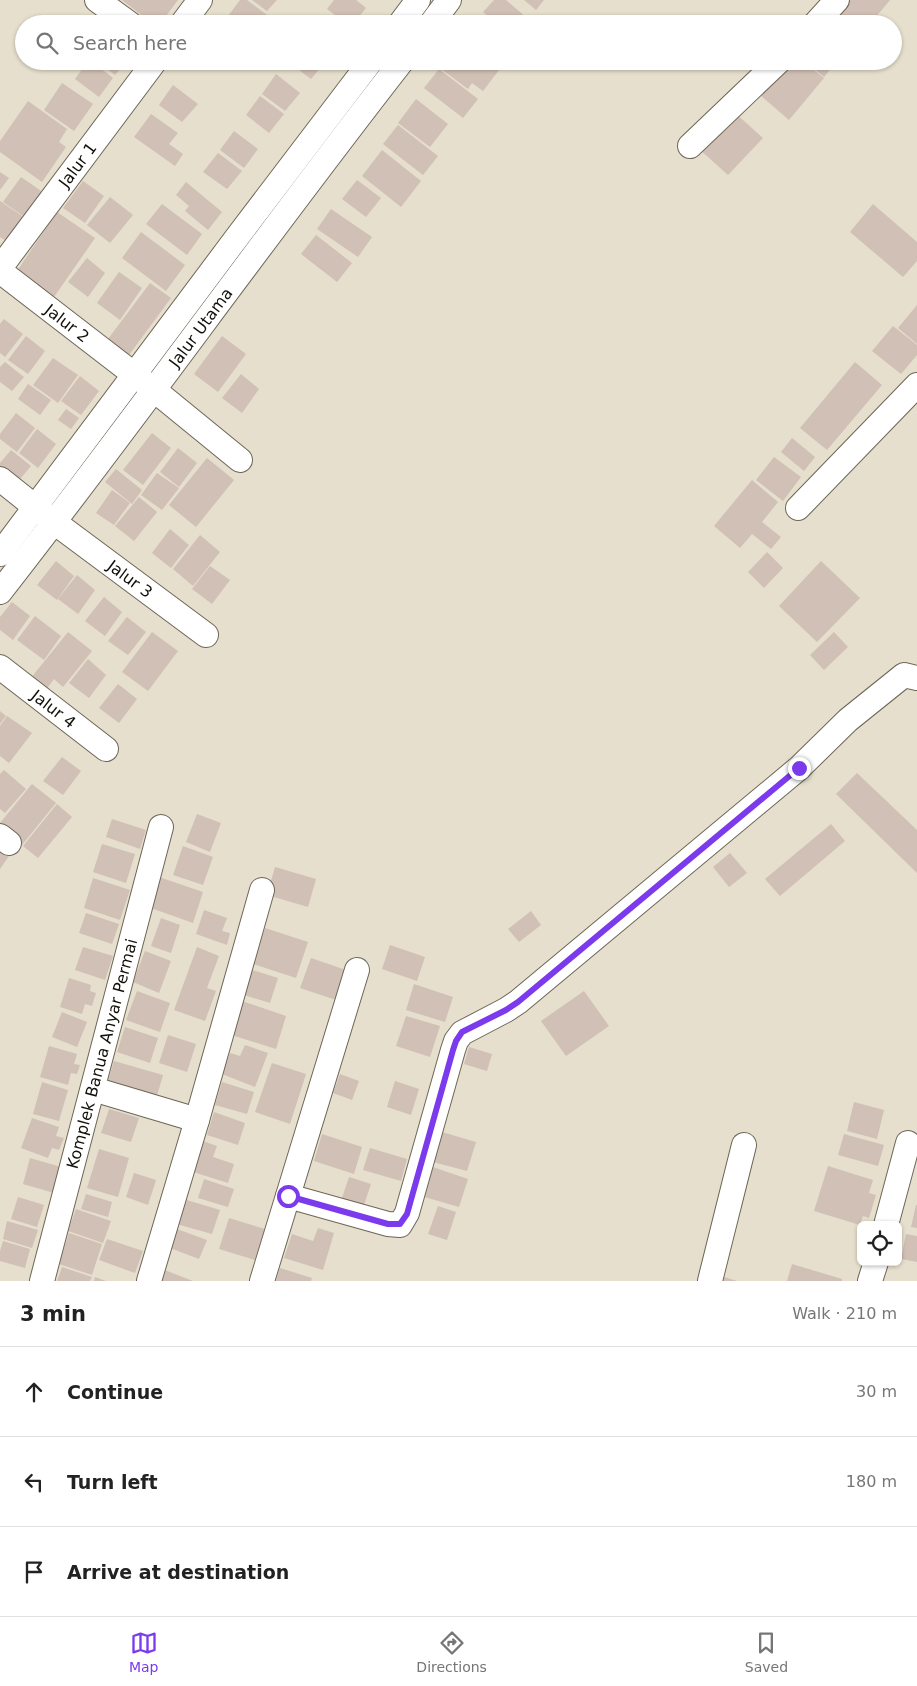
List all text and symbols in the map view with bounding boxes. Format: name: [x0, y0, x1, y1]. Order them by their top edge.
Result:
search box: [15, 15, 902, 70]
icon: search: [33, 29, 61, 57]
text: Search here: [73, 32, 187, 54]
street label: Jalur 1: [54, 139, 101, 192]
street label: Jalur Utama: [165, 284, 236, 372]
street label: Jalur 2: [40, 300, 93, 346]
street label: Jalur 3: [103, 556, 156, 602]
street label: Jalur 4: [27, 685, 79, 732]
route end: [788, 757, 811, 780]
street label: Komplek Banua Anyar Permai: [63, 937, 141, 1171]
route start: [277, 1185, 300, 1208]
map controls: [857, 1221, 902, 1266]
button: locate: [857, 1221, 902, 1266]
text: 3 min: [20, 1302, 86, 1326]
text: Walk · 210 m: [792, 1304, 897, 1323]
icon: ahead: [20, 1378, 48, 1406]
text: Continue: [67, 1381, 163, 1403]
text: 30 m: [856, 1382, 897, 1401]
icon: left: [20, 1468, 48, 1496]
text: Turn left: [67, 1471, 158, 1493]
text: 180 m: [846, 1472, 897, 1491]
icon: arrive: [20, 1558, 48, 1586]
text: Arrive at destination: [67, 1561, 289, 1583]
tab: Map: [129, 1629, 158, 1675]
tab: Directions: [416, 1629, 487, 1675]
tab: Saved: [745, 1629, 788, 1675]

